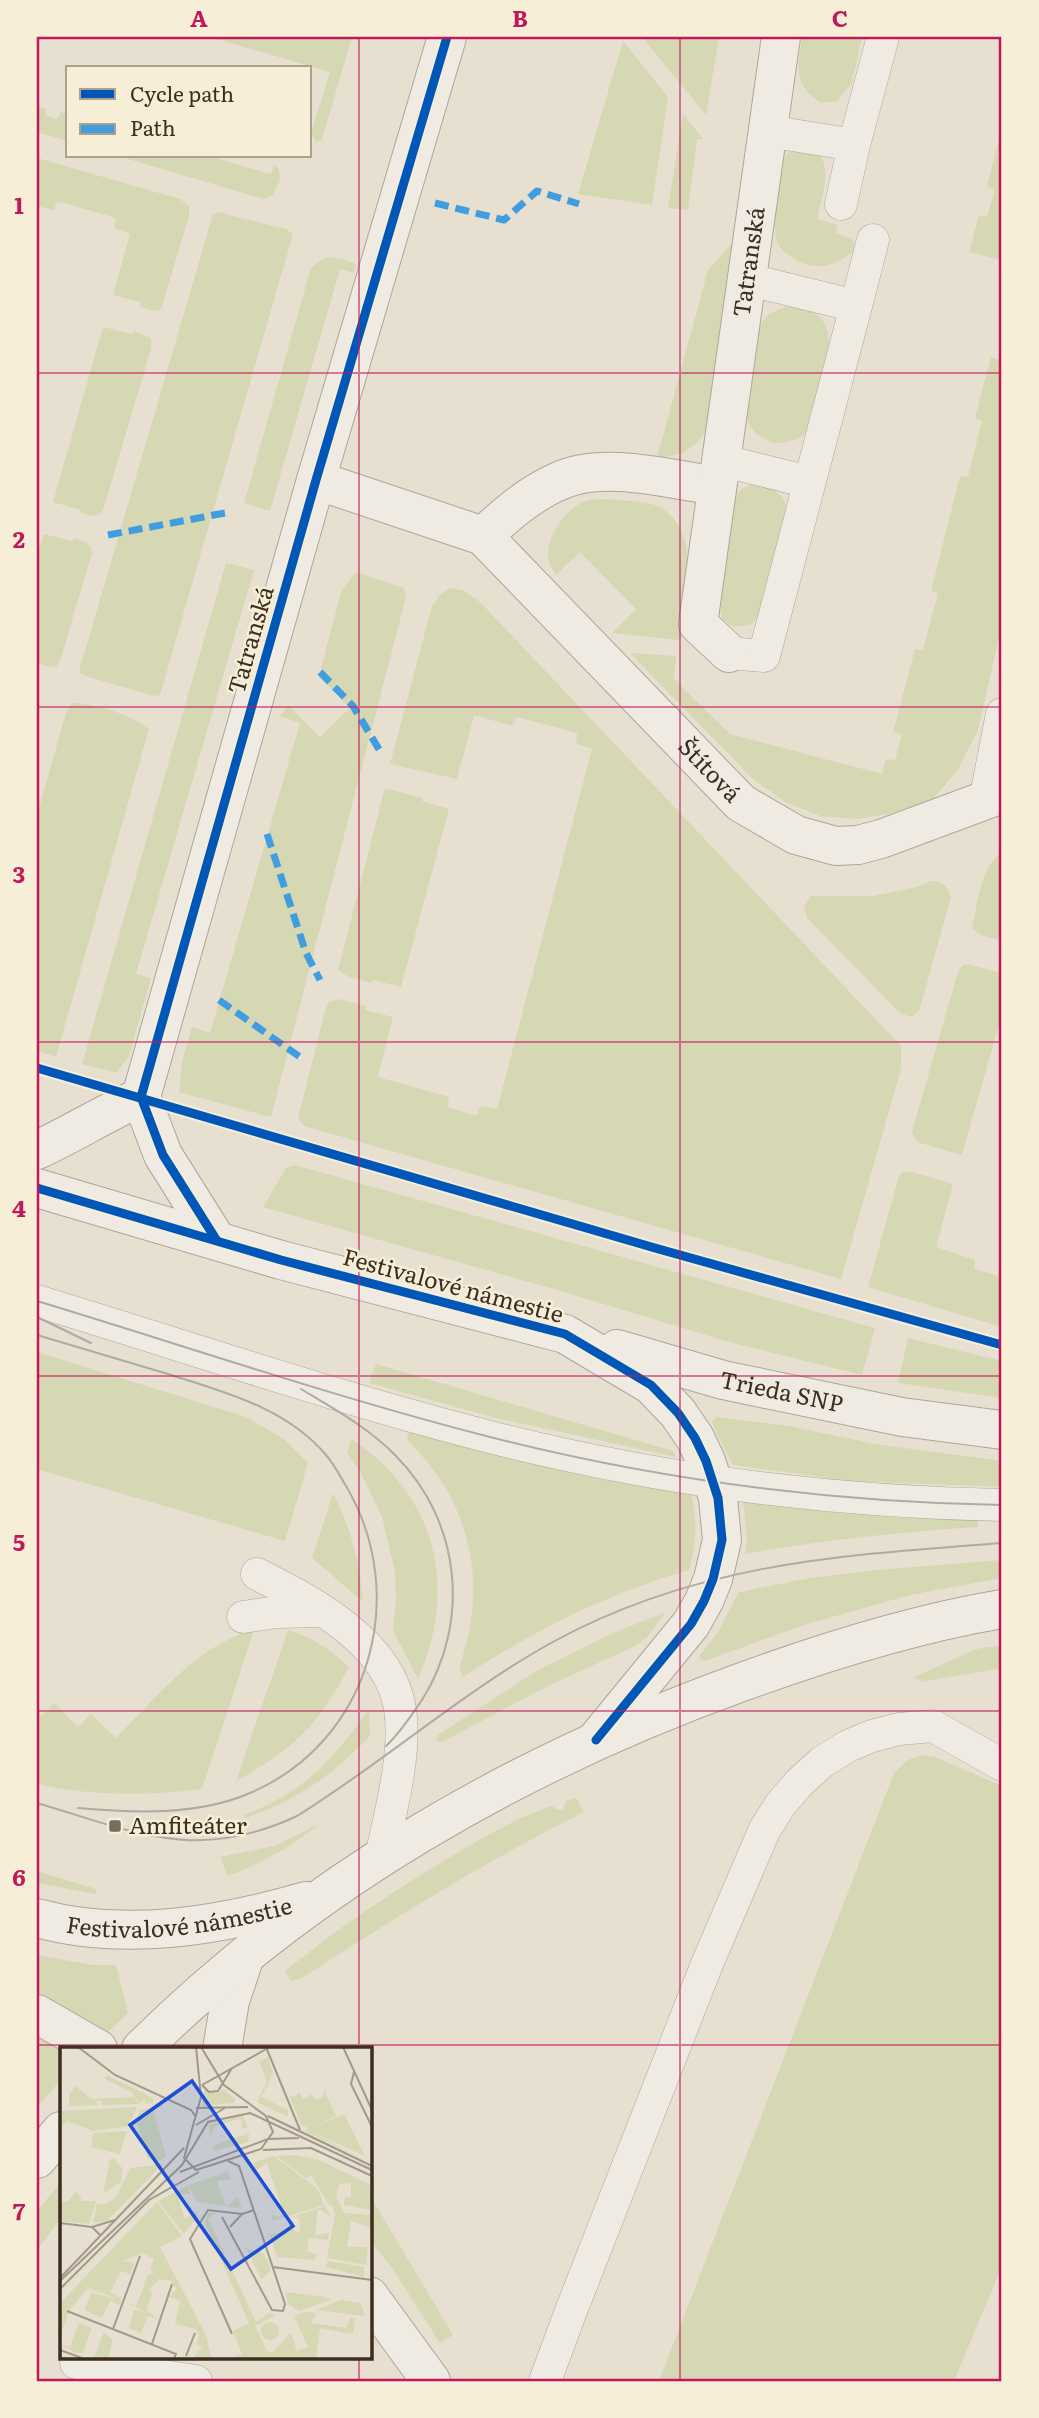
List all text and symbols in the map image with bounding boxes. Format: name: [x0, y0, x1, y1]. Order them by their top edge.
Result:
text: A: [190, 0, 208, 34]
text: B: [512, 0, 528, 34]
text: C: [832, 0, 848, 34]
legend: [66, 66, 312, 158]
text: Cycle path: [130, 77, 234, 108]
text: Path: [130, 111, 176, 142]
text: 1: [14, 187, 24, 221]
street label: Tatranská: [723, 204, 772, 319]
text: 2: [13, 521, 25, 555]
street label: Tatranská: [217, 581, 281, 697]
street label: Štítová: [672, 729, 751, 809]
text: 3: [13, 856, 25, 890]
text: 4: [12, 1190, 26, 1224]
street label: Festivalové námestie: [339, 1238, 568, 1330]
street label: Trieda SNP: [717, 1361, 846, 1419]
text: 5: [13, 1524, 25, 1558]
place label: Amfiteáter: [129, 1807, 247, 1841]
marker: Amfiteáter: [107, 1818, 123, 1834]
text: 6: [12, 1859, 26, 1893]
street label: Festivalové námestie: [64, 1887, 295, 1945]
inset map: [60, 2047, 371, 2358]
text: 7: [13, 2193, 26, 2227]

